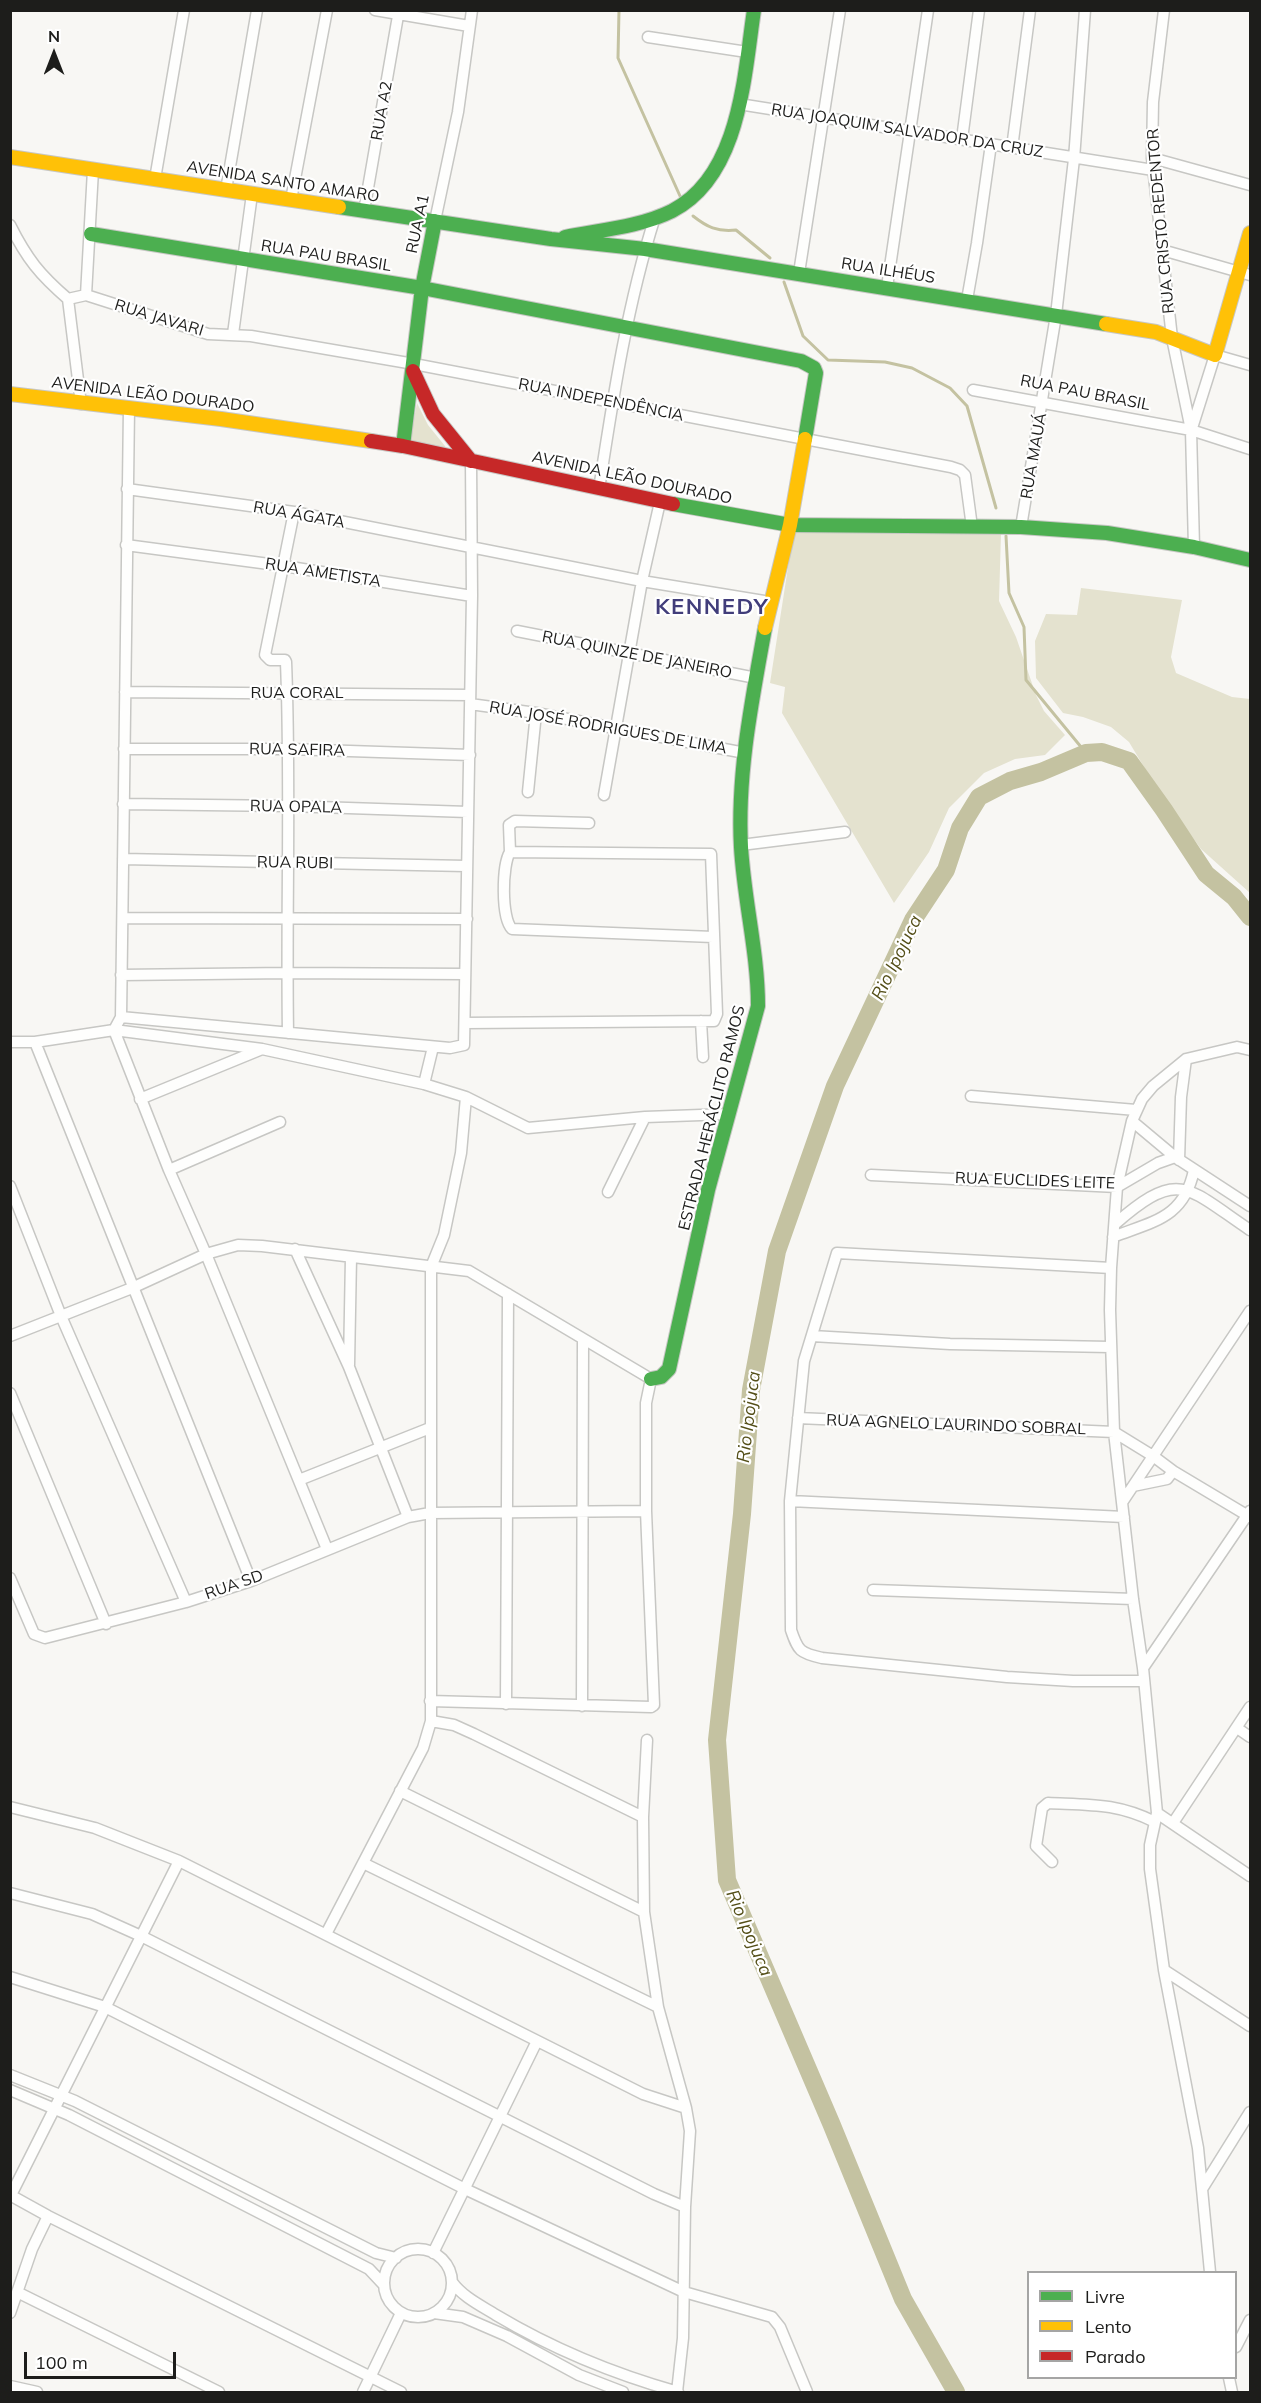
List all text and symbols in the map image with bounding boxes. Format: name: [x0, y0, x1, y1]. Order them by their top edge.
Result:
north arrow: [24, 24, 84, 84]
text: N: [48, 26, 60, 46]
street label: RUA A2: [367, 80, 397, 142]
street label: RUA JOAQUIM SALVADOR DA CRUZ: [770, 100, 1044, 162]
street label: RUA CRISTO REDENTOR: [1143, 127, 1179, 315]
street label: AVENIDA SANTO AMARO: [185, 157, 381, 207]
street label: RUA A1: [402, 193, 434, 255]
street label: RUA PAU BRASIL: [259, 236, 393, 276]
street label: RUA ILHÉUS: [840, 254, 936, 288]
street label: RUA JAVARI: [112, 295, 206, 341]
street label: RUA PAU BRASIL: [1019, 371, 1151, 415]
street label: AVENIDA LEÃO DOURADO: [51, 373, 255, 417]
street label: RUA INDEPENDÊNCIA: [517, 375, 685, 425]
street label: RUA MAUÁ: [1017, 411, 1051, 501]
street label: AVENIDA LEÃO DOURADO: [530, 447, 734, 509]
street label: RUA ÁGATA: [252, 498, 346, 532]
street label: RUA AMETISTA: [264, 554, 382, 592]
district label: KENNEDY: [655, 594, 769, 620]
street label: RUA QUINZE DE JANEIRO: [540, 627, 734, 683]
street label: RUA CORAL: [251, 683, 343, 703]
street label: RUA JOSÉ RODRIGUES DE LIMA: [488, 698, 728, 758]
street label: RUA SAFIRA: [249, 740, 345, 760]
street label: RUA OPALA: [250, 797, 342, 817]
street label: RUA RUBI: [257, 853, 333, 873]
water label: Rio Ipojuca: [867, 912, 927, 1004]
street label: ESTRADA HERÁCLITO RAMOS: [675, 1004, 749, 1232]
street label: RUA EUCLIDES LEITE: [955, 1169, 1115, 1193]
water label: Rio Ipojuca: [733, 1370, 765, 1464]
street label: RUA AGNELO LAURINDO SOBRAL: [826, 1411, 1086, 1439]
street label: RUA SD: [202, 1566, 266, 1604]
water label: Rio Ipojuca: [721, 1887, 777, 1979]
legend: [1027, 2271, 1237, 2379]
text: Livre: [1085, 2285, 1125, 2308]
text: Lento: [1085, 2315, 1132, 2338]
scale bar: [27, 2340, 178, 2378]
text: Parado: [1085, 2345, 1145, 2368]
text: 100 m: [35, 2351, 88, 2374]

